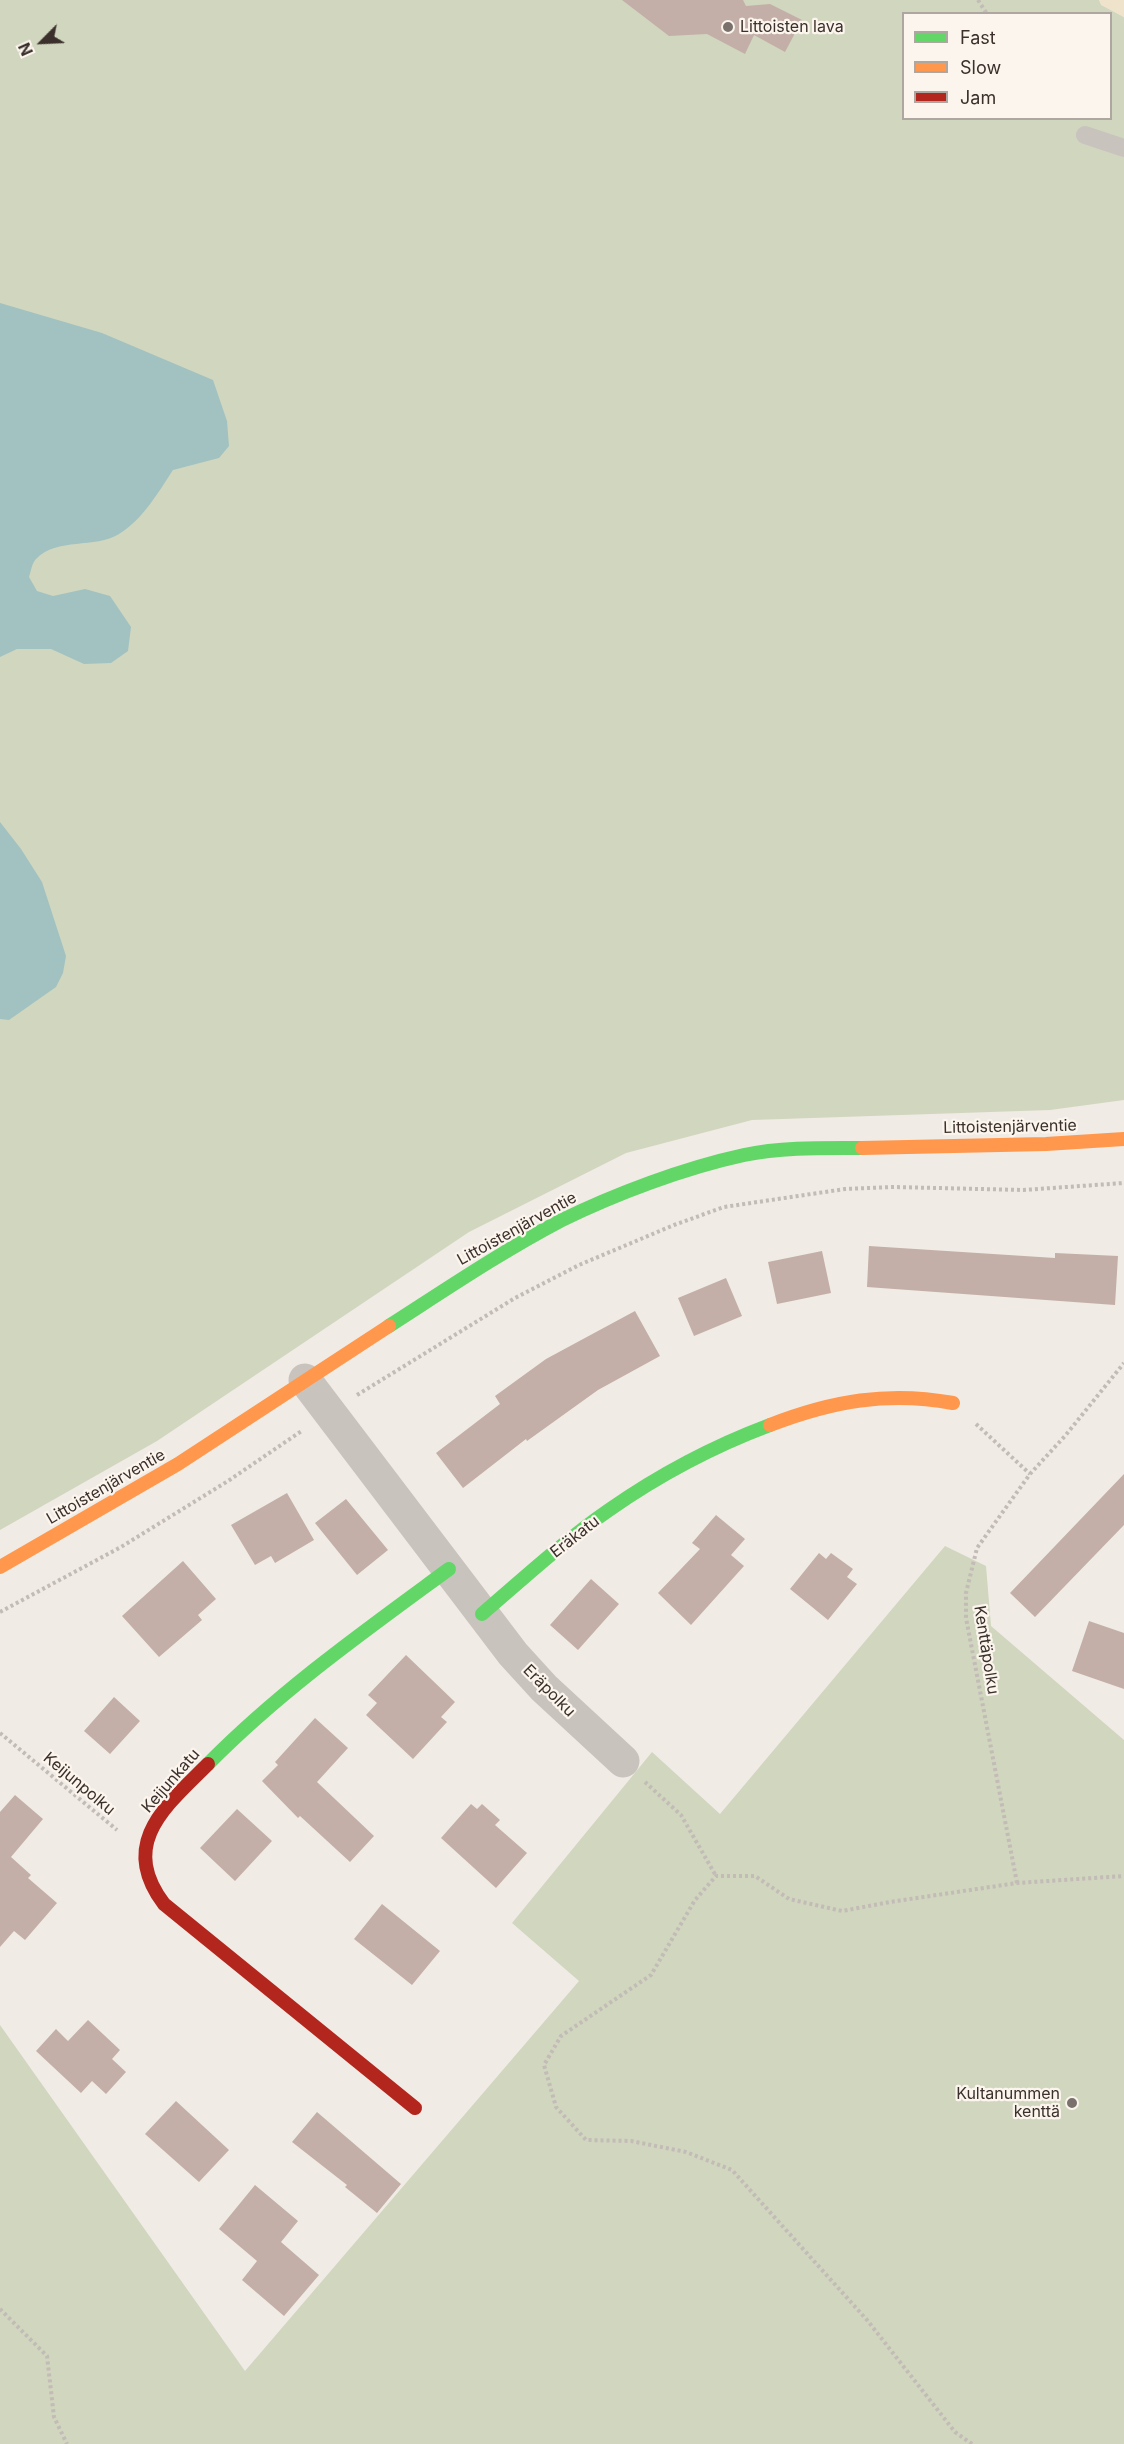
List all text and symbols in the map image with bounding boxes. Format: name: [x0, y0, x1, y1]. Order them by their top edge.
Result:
north arrow: [12, 12, 72, 72]
legend: [902, 12, 1112, 120]
place label: Littoisten lava: [740, 17, 844, 37]
marker: Littoisten lava: [721, 20, 735, 34]
text: Fast: [960, 27, 996, 48]
text: N: [14, 40, 37, 59]
text: Slow: [960, 57, 1001, 78]
text: Jam: [960, 87, 996, 108]
street label: Littoistenjärventie: [943, 1116, 1077, 1138]
street label: Littoistenjärventie: [454, 1188, 580, 1270]
street label: Littoistenjärventie: [43, 1445, 169, 1529]
street label: Eräkatu: [547, 1512, 603, 1562]
street label: Kenttäpolku: [970, 1604, 1002, 1696]
street label: Eräpolku: [519, 1661, 579, 1721]
street label: Keijunkatu: [138, 1745, 204, 1817]
street label: Keijunpolku: [39, 1748, 119, 1820]
place label: Kultanummen kenttä: [956, 2084, 1060, 2122]
marker: Kultanummen kenttä: [1065, 2096, 1079, 2110]

